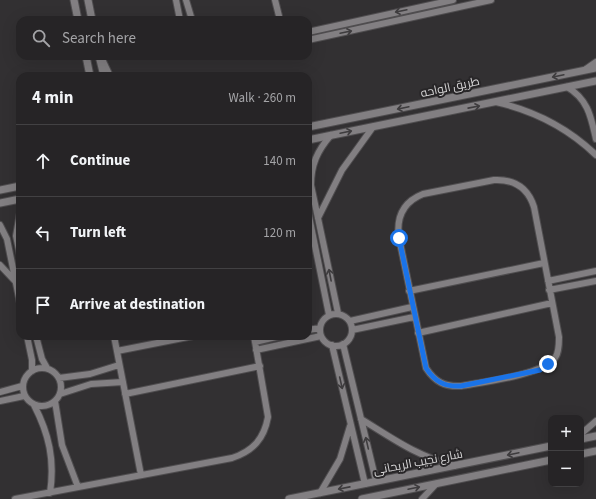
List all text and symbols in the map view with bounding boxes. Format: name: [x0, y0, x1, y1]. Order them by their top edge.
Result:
one-way arrow: [395, 8, 408, 16]
search box: [16, 16, 312, 60]
icon: search: [30, 27, 52, 49]
one-way arrow: [339, 27, 352, 35]
text: Search here: [62, 28, 136, 49]
one-way arrow: [552, 72, 565, 80]
street label: طريق الواحه: [419, 73, 481, 102]
text: 4 min: [32, 86, 73, 110]
text: Walk · 260 m: [228, 89, 296, 107]
one-way arrow: [467, 102, 480, 110]
one-way arrow: [397, 104, 410, 112]
one-way arrow: [339, 128, 352, 136]
icon: ahead: [32, 150, 54, 172]
text: Continue: [70, 150, 130, 171]
text: 140 m: [263, 152, 296, 170]
icon: left: [32, 222, 54, 244]
text: Turn left: [70, 222, 126, 243]
text: 120 m: [263, 224, 296, 242]
route start: [390, 229, 408, 247]
one-way arrow: [325, 269, 333, 282]
icon: arrive: [32, 294, 54, 316]
text: Arrive at destination: [70, 294, 205, 315]
route end: [539, 355, 557, 373]
one-way arrow: [338, 376, 346, 389]
map controls: [548, 415, 584, 487]
button: +: [548, 415, 584, 451]
one-way arrow: [363, 437, 371, 450]
street label: شارع نجيب الريحانى: [372, 445, 464, 479]
one-way arrow: [507, 450, 520, 458]
button: −: [548, 451, 584, 487]
one-way arrow: [407, 483, 420, 491]
one-way arrow: [338, 484, 351, 492]

